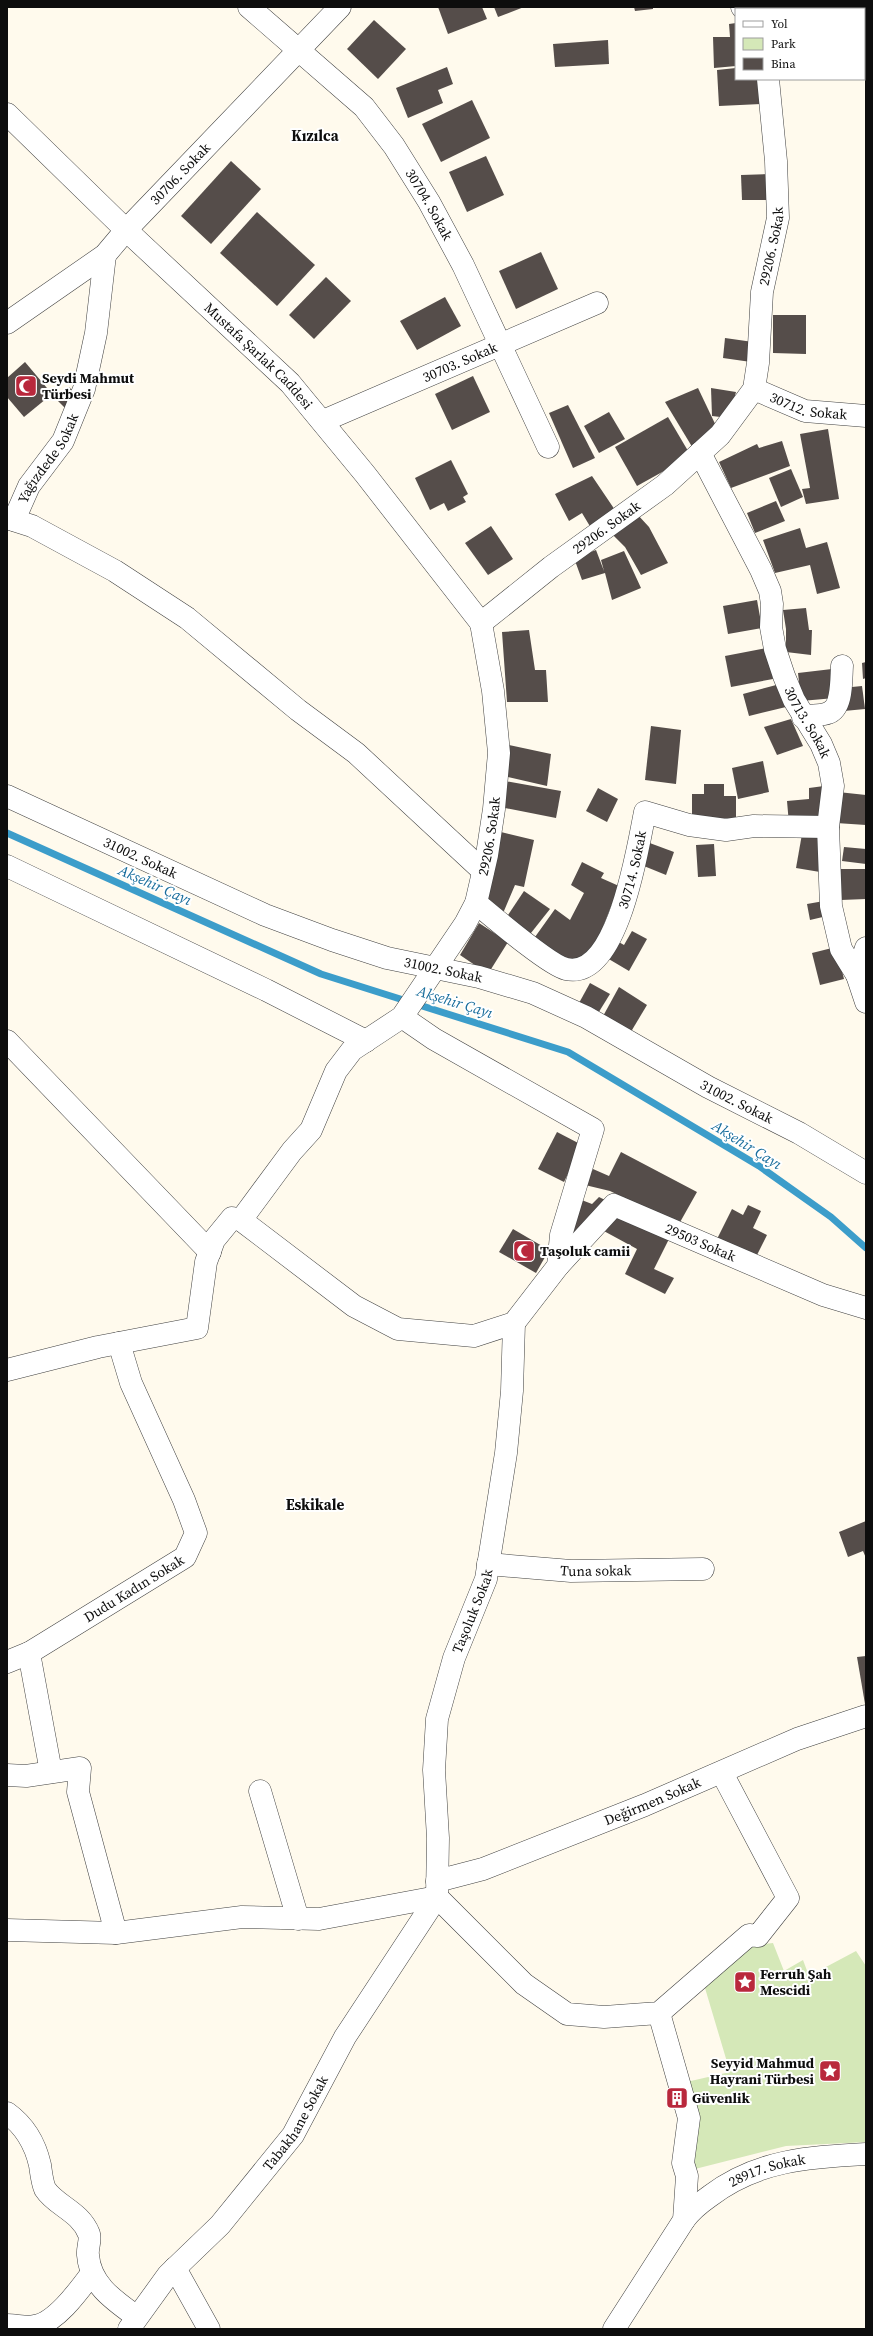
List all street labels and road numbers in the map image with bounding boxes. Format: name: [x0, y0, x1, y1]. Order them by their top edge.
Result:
street label: 30706. Sokak: [145, 138, 215, 209]
street label: 30704. Sokak: [401, 165, 458, 244]
street label: 29206. Sokak: [754, 206, 789, 287]
street label: Mustafa Şarlak Caddesi: [200, 298, 317, 413]
street label: 30703. Sokak: [419, 337, 501, 387]
street label: 30712. Sokak: [767, 387, 848, 424]
street label: Yağızdede Sokak: [13, 410, 83, 506]
street label: 29206. Sokak: [568, 496, 645, 559]
street label: 30713. Sokak: [780, 684, 836, 761]
street label: 29206. Sokak: [473, 796, 505, 878]
street label: 30714. Sokak: [613, 829, 651, 911]
street label: 31002. Sokak: [100, 832, 181, 883]
street label: 31002. Sokak: [402, 952, 485, 988]
street label: 31002. Sokak: [697, 1075, 777, 1129]
street label: 29503 Sokak: [662, 1218, 739, 1266]
street label: Dudu Kadın Sokak: [80, 1550, 188, 1627]
street label: Tuna sokak: [559, 1560, 632, 1581]
street label: Taşoluk Sokak: [447, 1567, 497, 1656]
street label: Değirmen Sokak: [601, 1772, 704, 1830]
street label: Tabakhane Sokak: [258, 2072, 333, 2175]
street label: 28917. Sokak: [725, 2149, 807, 2192]

